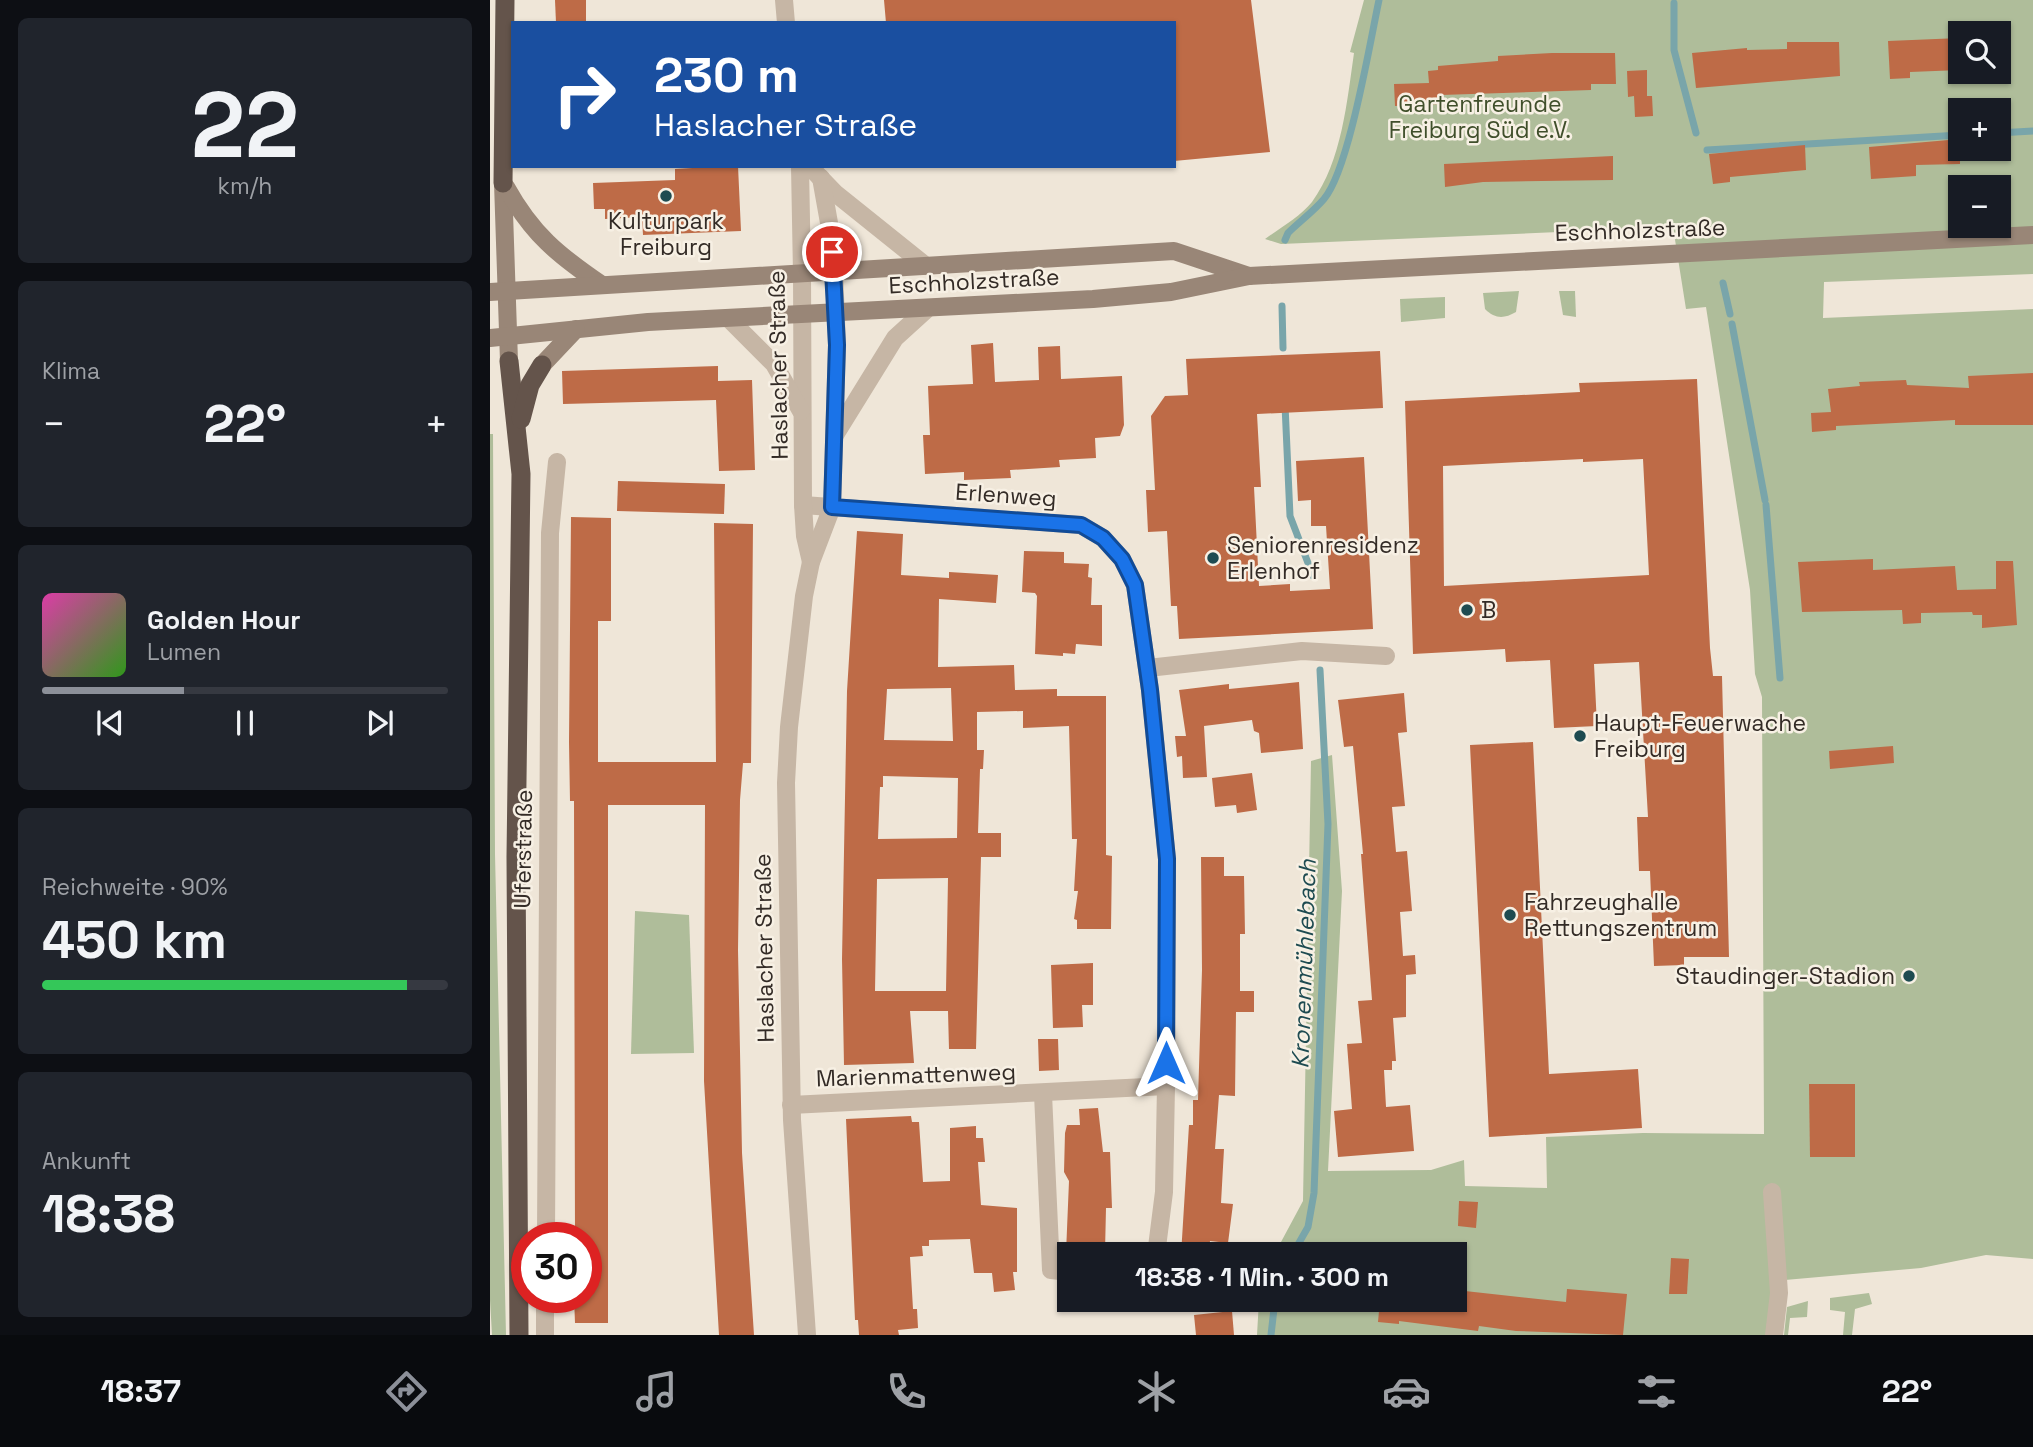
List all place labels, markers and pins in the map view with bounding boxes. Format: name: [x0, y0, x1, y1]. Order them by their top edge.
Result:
marker: Kulturpark Freiburg: [658, 188, 674, 204]
place label: Kulturpark Freiburg: [608, 206, 724, 262]
pin: [802, 222, 862, 282]
place label: Seniorenresidenz Erlenhof: [1227, 530, 1419, 586]
marker: Seniorenresidenz Erlenhof: [1205, 550, 1221, 566]
place label: B: [1481, 595, 1496, 625]
marker: B: [1459, 602, 1475, 618]
place label: Haupt-Feuerwache Freiburg: [1594, 708, 1806, 764]
marker: Haupt-Feuerwache Freiburg: [1572, 728, 1588, 744]
place label: Fahrzeughalle Rettungszentrum: [1524, 887, 1717, 943]
marker: Fahrzeughalle Rettungszentrum: [1502, 907, 1518, 923]
place label: Staudinger-Stadion: [1676, 961, 1895, 991]
marker: Staudinger-Stadion: [1901, 968, 1917, 984]

